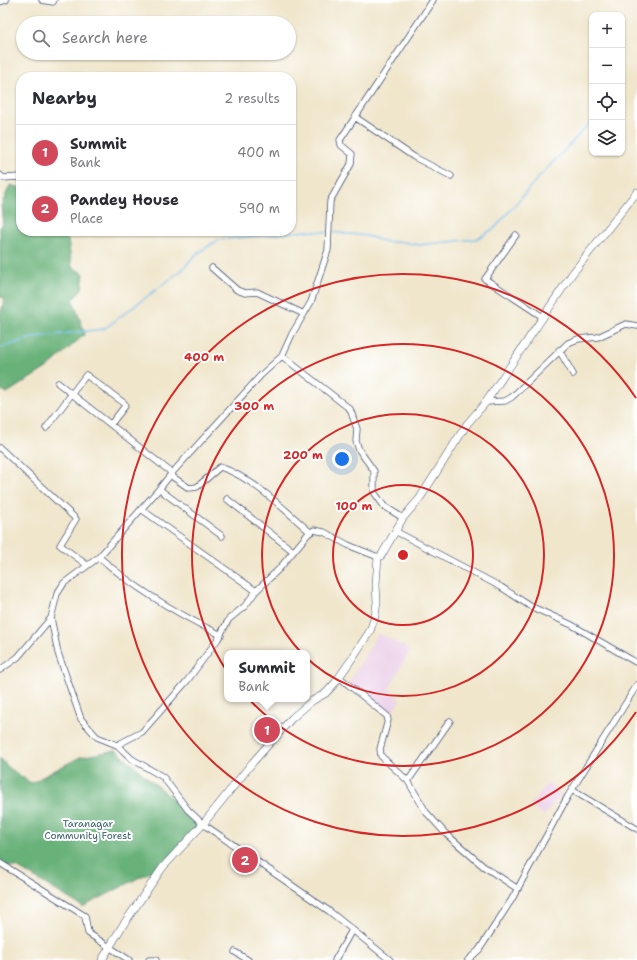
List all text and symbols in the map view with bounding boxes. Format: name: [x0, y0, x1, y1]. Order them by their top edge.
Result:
map controls: [589, 12, 625, 156]
button: +: [589, 12, 625, 48]
search box: [16, 16, 296, 60]
icon: search: [30, 27, 52, 49]
text: Search here: [62, 28, 148, 48]
button: −: [589, 48, 625, 84]
button: locate: [589, 84, 625, 120]
text: Nearby: [32, 87, 97, 109]
text: 2 results: [224, 90, 280, 107]
button: layers: [589, 120, 625, 156]
text: Summit: [70, 134, 127, 154]
text: 1: [42, 144, 48, 161]
text: 400 m: [237, 144, 280, 161]
text: Bank: [70, 154, 101, 171]
text: Pandey House: [70, 190, 179, 210]
text: 2: [40, 200, 50, 217]
text: 590 m: [239, 200, 280, 217]
text: Place: [70, 210, 103, 227]
text: 400 m: [184, 349, 224, 365]
text: 300 m: [234, 398, 274, 414]
text: 200 m: [283, 447, 323, 463]
your location: [332, 449, 352, 469]
text: 100 m: [336, 498, 373, 514]
centre of rings: [396, 548, 410, 562]
popup: [224, 650, 310, 702]
text: Summit: [239, 658, 295, 678]
text: Bank: [239, 678, 270, 695]
pin: 1: [254, 715, 280, 745]
park label: Taranagar Community Forest: [45, 817, 131, 842]
pin: 2: [232, 845, 258, 875]

